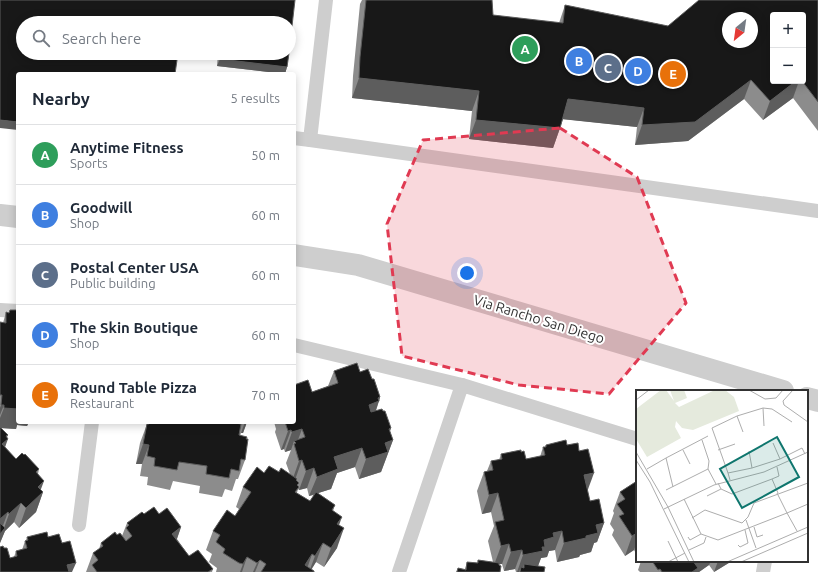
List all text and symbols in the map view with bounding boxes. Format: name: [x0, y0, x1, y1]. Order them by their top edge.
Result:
north arrow: [722, 12, 758, 48]
map controls: [770, 12, 806, 84]
button: +: [770, 12, 806, 48]
search box: [16, 16, 296, 60]
icon: search: [30, 27, 52, 49]
text: Search here: [62, 30, 141, 47]
pin: A: [512, 34, 538, 64]
pin: B: [566, 46, 592, 76]
button: −: [770, 48, 806, 84]
pin: C: [595, 53, 621, 83]
pin: D: [625, 56, 651, 86]
pin: E: [660, 59, 686, 89]
text: Nearby: [32, 89, 90, 108]
text: 5 results: [230, 91, 280, 105]
text: Anytime Fitness: [70, 139, 183, 156]
text: A: [40, 148, 50, 162]
text: 50 m: [251, 148, 280, 162]
text: Sports: [70, 156, 108, 170]
text: Goodwill: [70, 199, 132, 216]
text: B: [41, 208, 49, 222]
text: 60 m: [251, 208, 280, 222]
text: Shop: [70, 216, 99, 230]
text: Postal Center USA: [70, 259, 199, 276]
your location: [457, 263, 477, 283]
text: C: [41, 268, 49, 282]
text: 60 m: [251, 268, 280, 282]
text: Public building: [70, 276, 156, 290]
street label: Via Rancho San Diego: [472, 291, 606, 347]
text: The Skin Boutique: [70, 319, 198, 336]
text: D: [40, 328, 50, 342]
text: 60 m: [251, 328, 280, 342]
text: Shop: [70, 336, 99, 350]
text: Round Table Pizza: [70, 379, 197, 396]
text: E: [41, 388, 49, 402]
text: 70 m: [251, 388, 280, 402]
inset map: [636, 390, 808, 562]
text: Restaurant: [70, 396, 134, 410]

